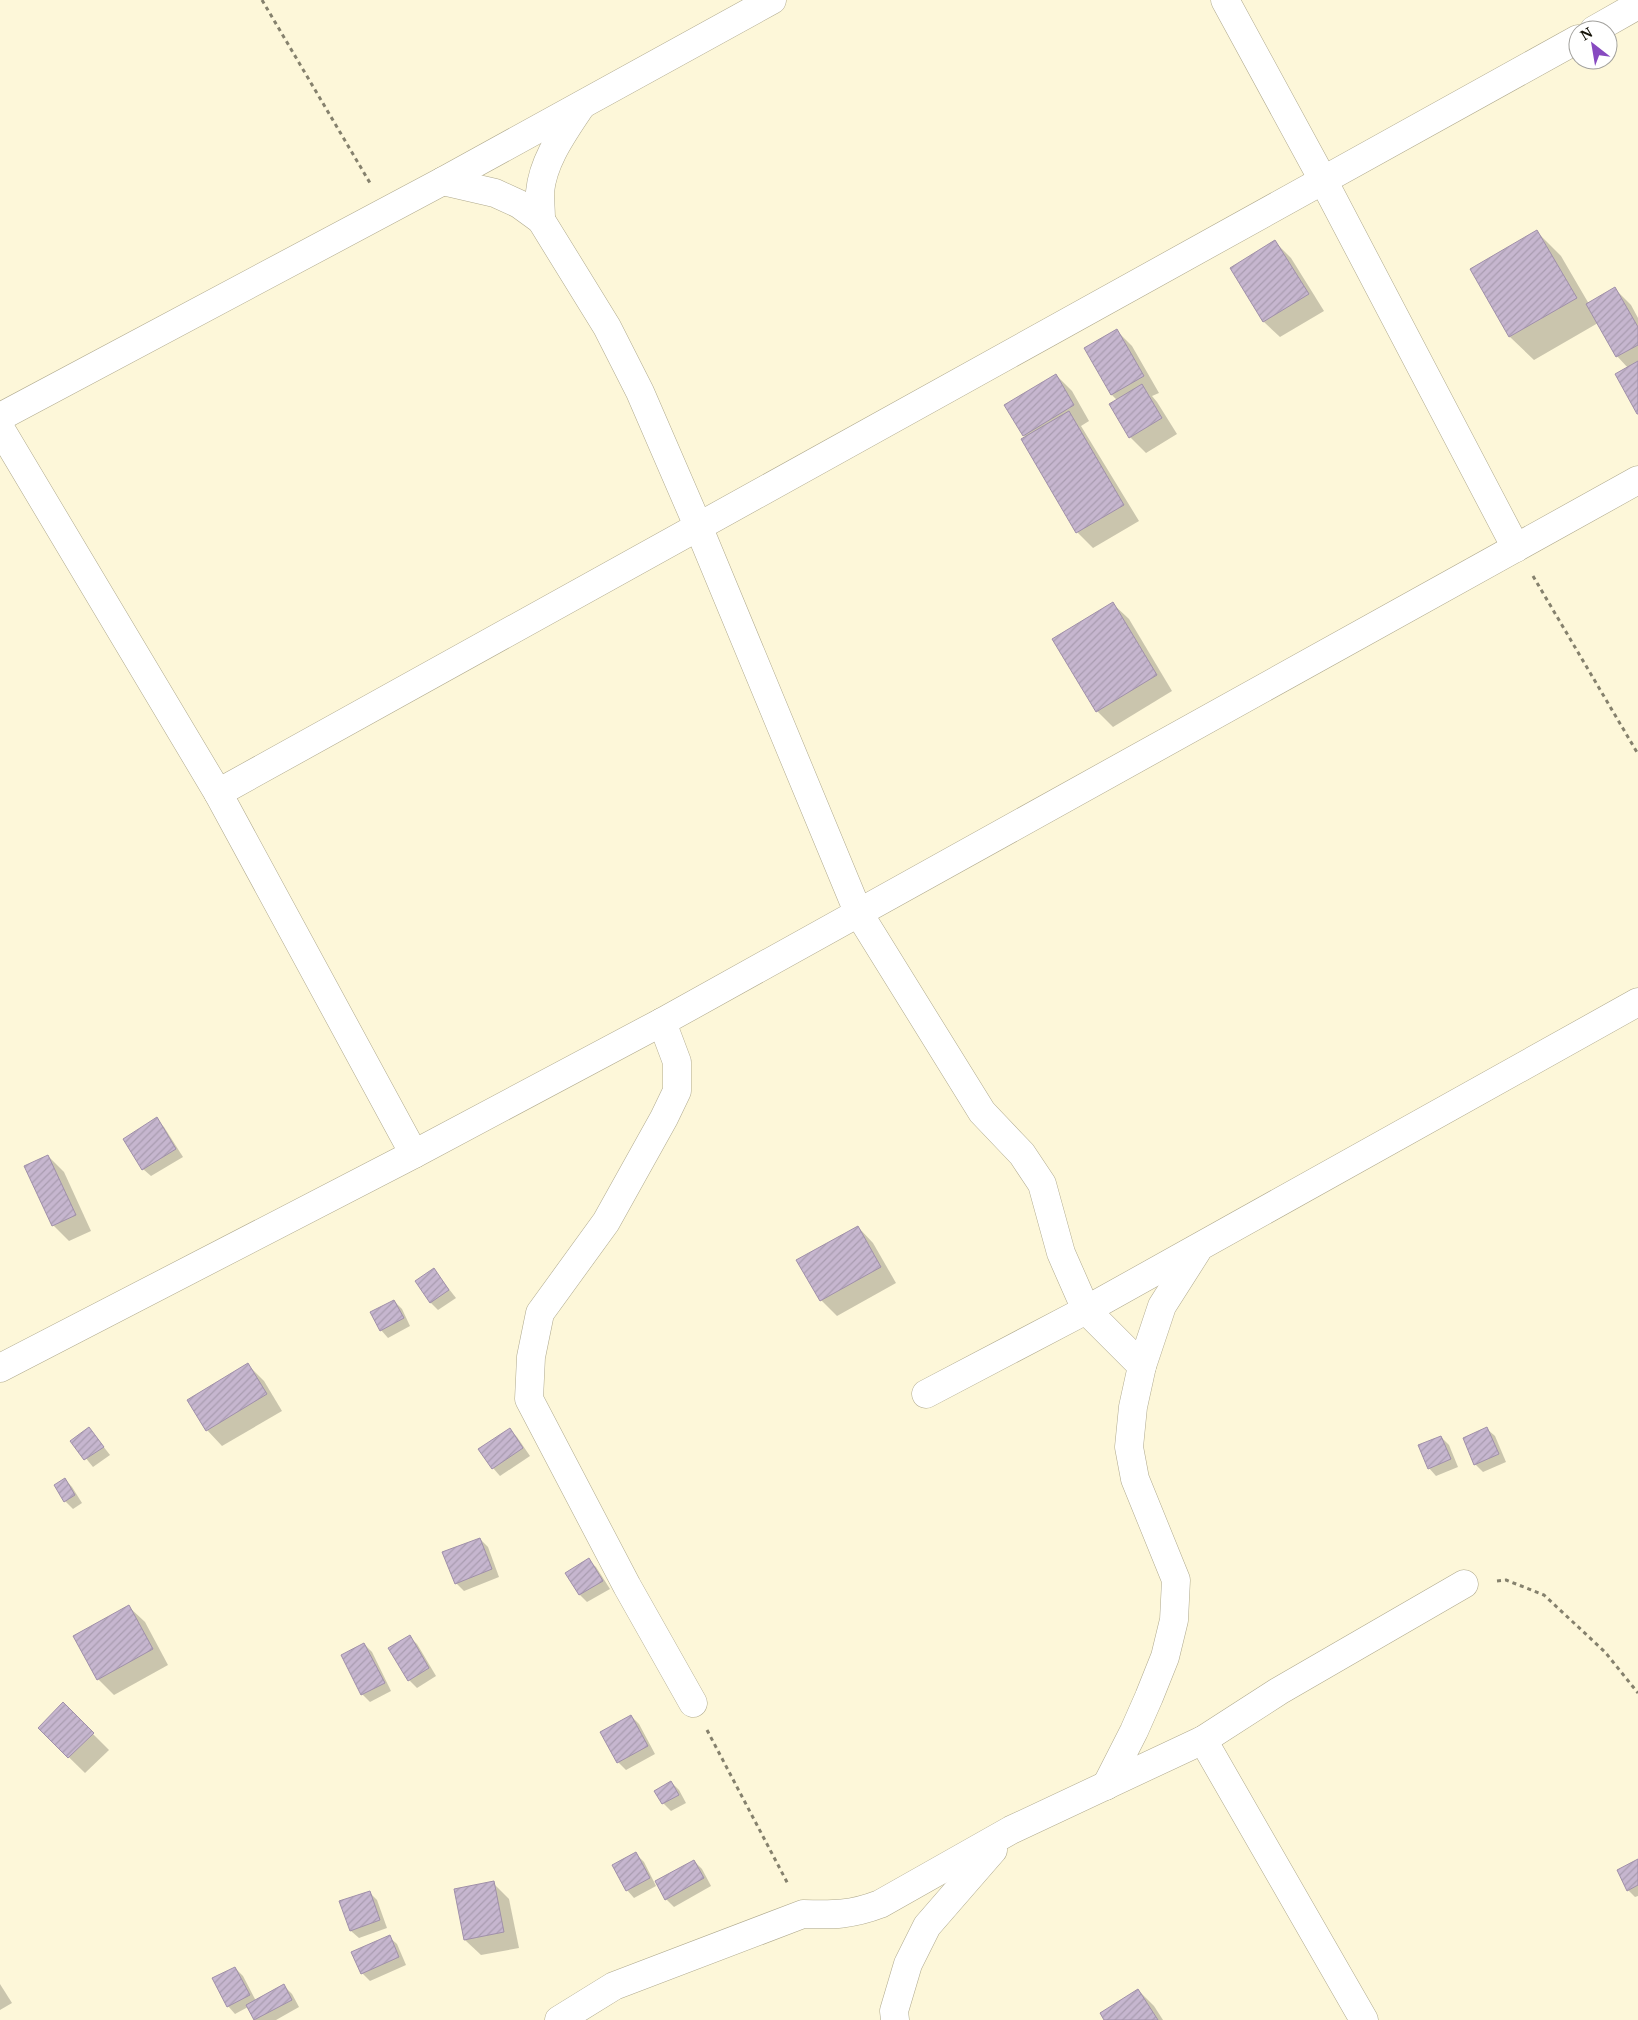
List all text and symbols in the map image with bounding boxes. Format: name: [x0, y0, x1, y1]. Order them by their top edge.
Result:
north arrow: [1568, 20, 1618, 70]
text: N: [1576, 22, 1596, 44]

